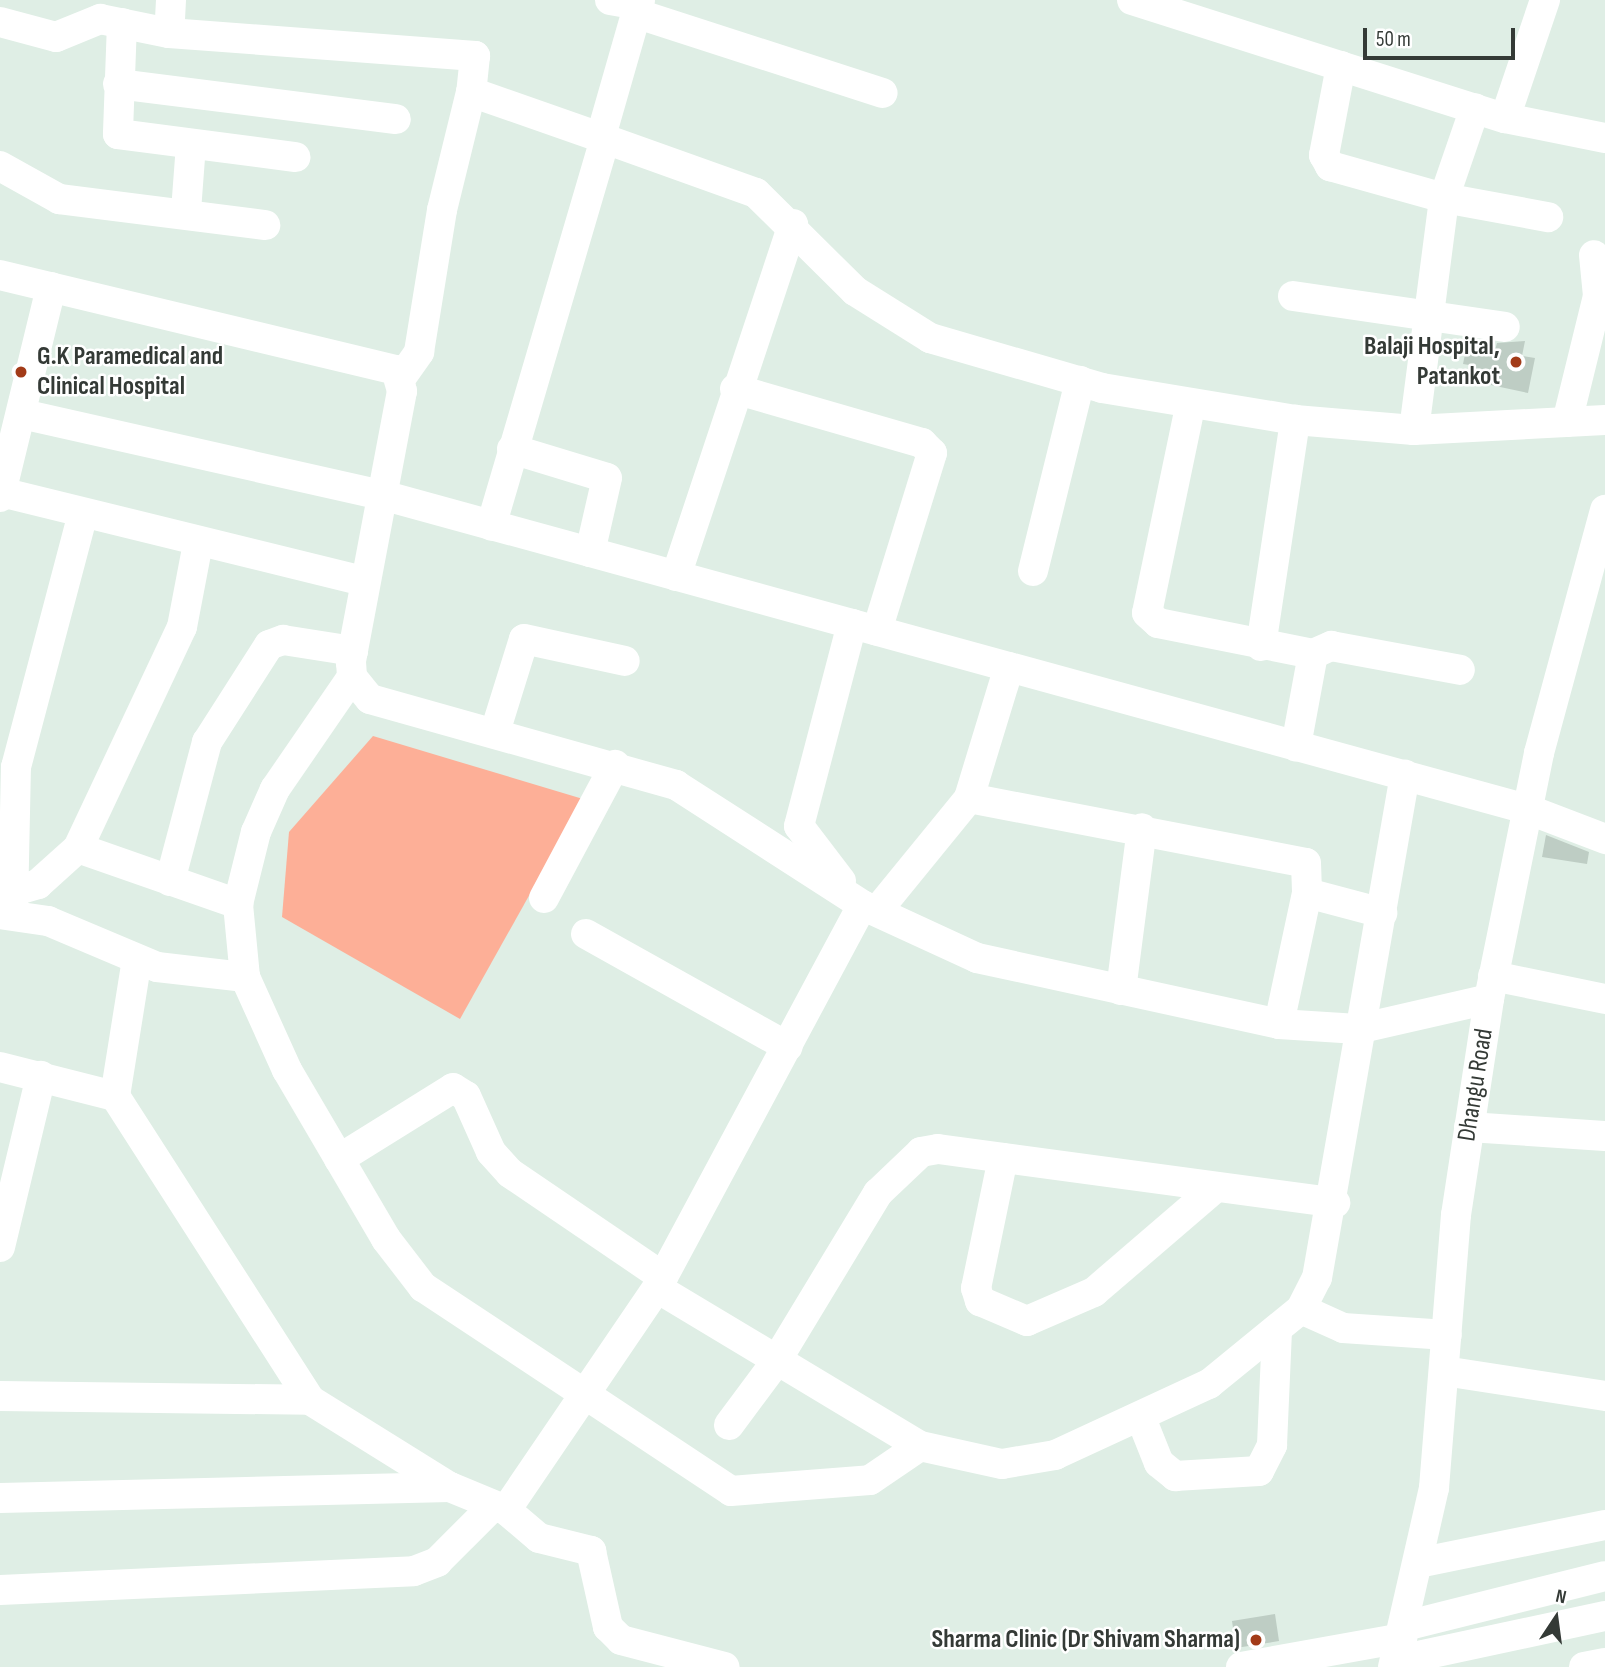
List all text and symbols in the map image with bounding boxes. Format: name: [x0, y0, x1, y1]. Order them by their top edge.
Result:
scale bar: [1367, 14, 1519, 58]
text: 50 m: [1376, 27, 1411, 52]
place label: Balaji Hospital, Patankot: [1364, 331, 1500, 392]
place label: G.K Paramedical and Clinical Hospital: [37, 341, 223, 402]
marker: Balaji Hospital, Patankot: [1506, 352, 1526, 372]
marker: G.K Paramedical and Clinical Hospital: [11, 362, 31, 382]
street label: Dhangu Road: [1452, 1026, 1500, 1144]
north arrow: [1521, 1583, 1591, 1653]
text: N: [1553, 1585, 1568, 1609]
place label: Sharma Clinic (Dr Shivam Sharma): [931, 1624, 1240, 1656]
marker: Sharma Clinic (Dr Shivam Sharma): [1246, 1630, 1266, 1650]

